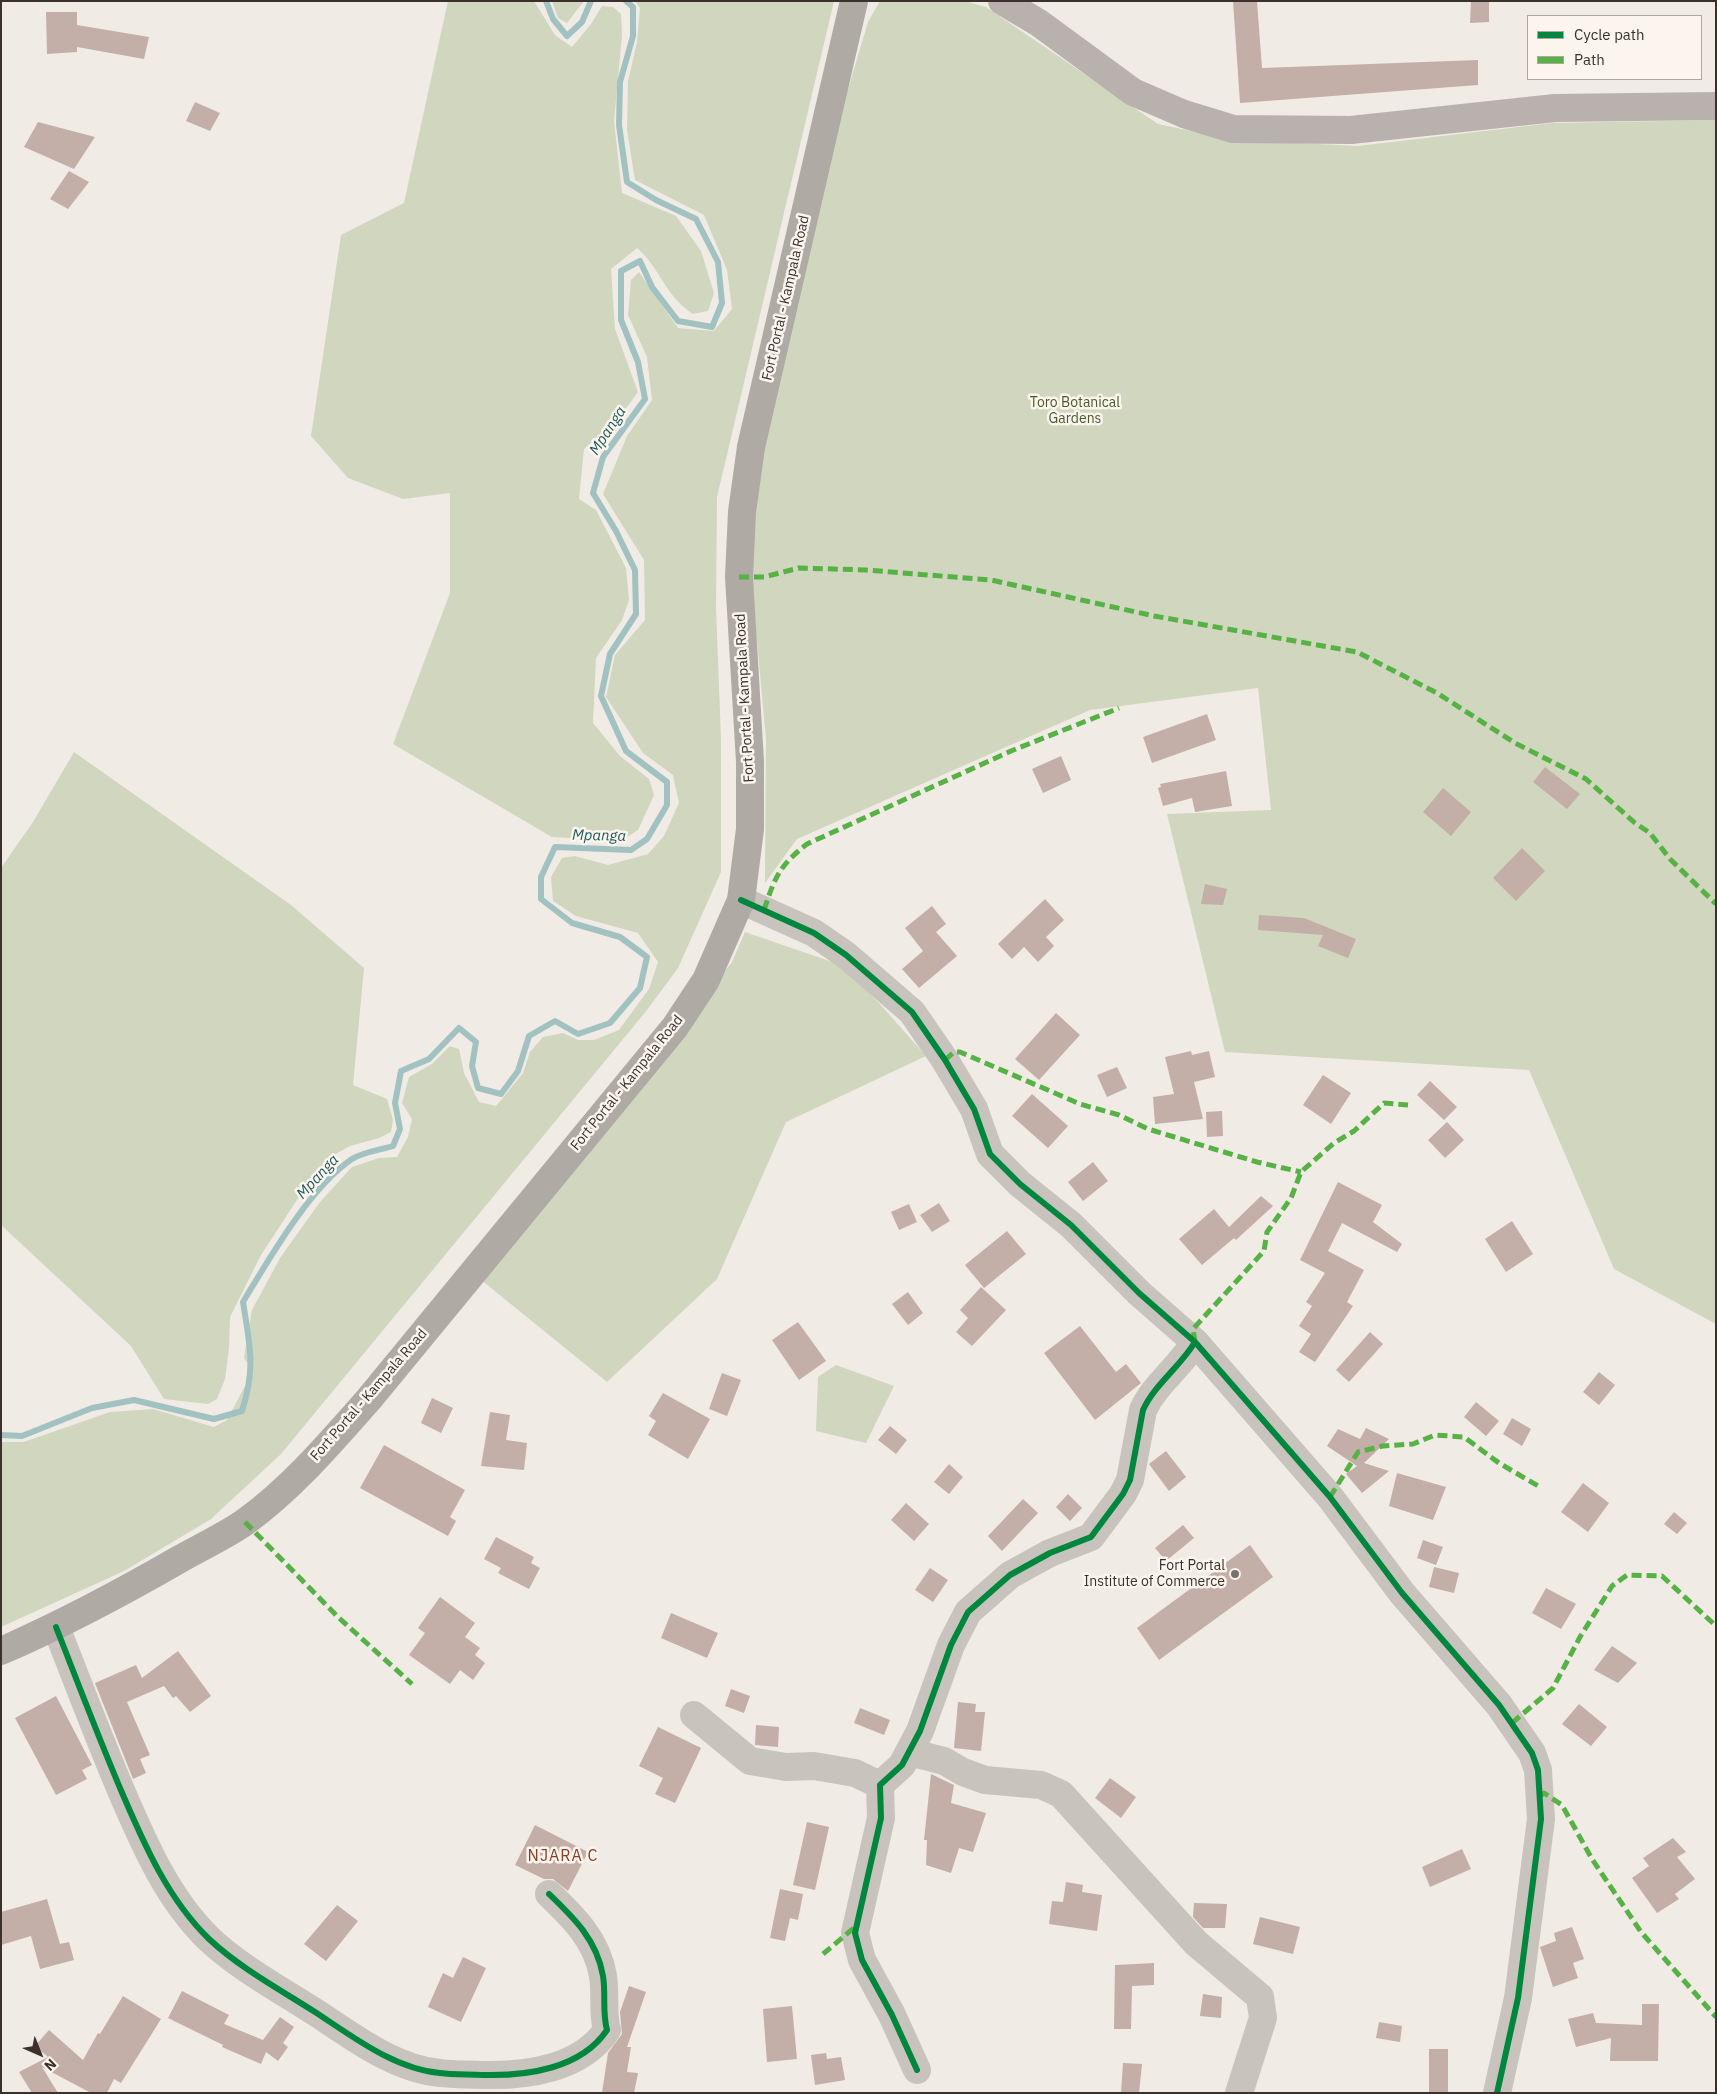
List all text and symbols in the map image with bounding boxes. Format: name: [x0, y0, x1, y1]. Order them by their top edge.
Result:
legend: [1527, 15, 1702, 80]
text: Cycle path: [1574, 25, 1645, 44]
text: Path: [1574, 50, 1605, 69]
street label: Fort Portal - Kampala Road: [759, 214, 813, 382]
park label: Toro Botanical Gardens: [1030, 395, 1120, 428]
water label: Mpanga: [586, 403, 630, 459]
street label: Fort Portal - Kampala Road: [732, 613, 758, 783]
water label: Mpanga: [572, 827, 626, 845]
street label: Fort Portal - Kampala Road: [567, 1012, 687, 1154]
water label: Mpanga: [293, 1151, 343, 1203]
street label: Fort Portal - Kampala Road: [307, 1326, 431, 1464]
place label: Fort Portal Institute of Commerce: [1084, 1558, 1225, 1590]
marker: Fort Portal Institute of Commerce: [1229, 1568, 1241, 1580]
district label: NJARA C: [527, 1846, 599, 1866]
north arrow: [15, 2029, 65, 2079]
text: N: [41, 2055, 60, 2075]

